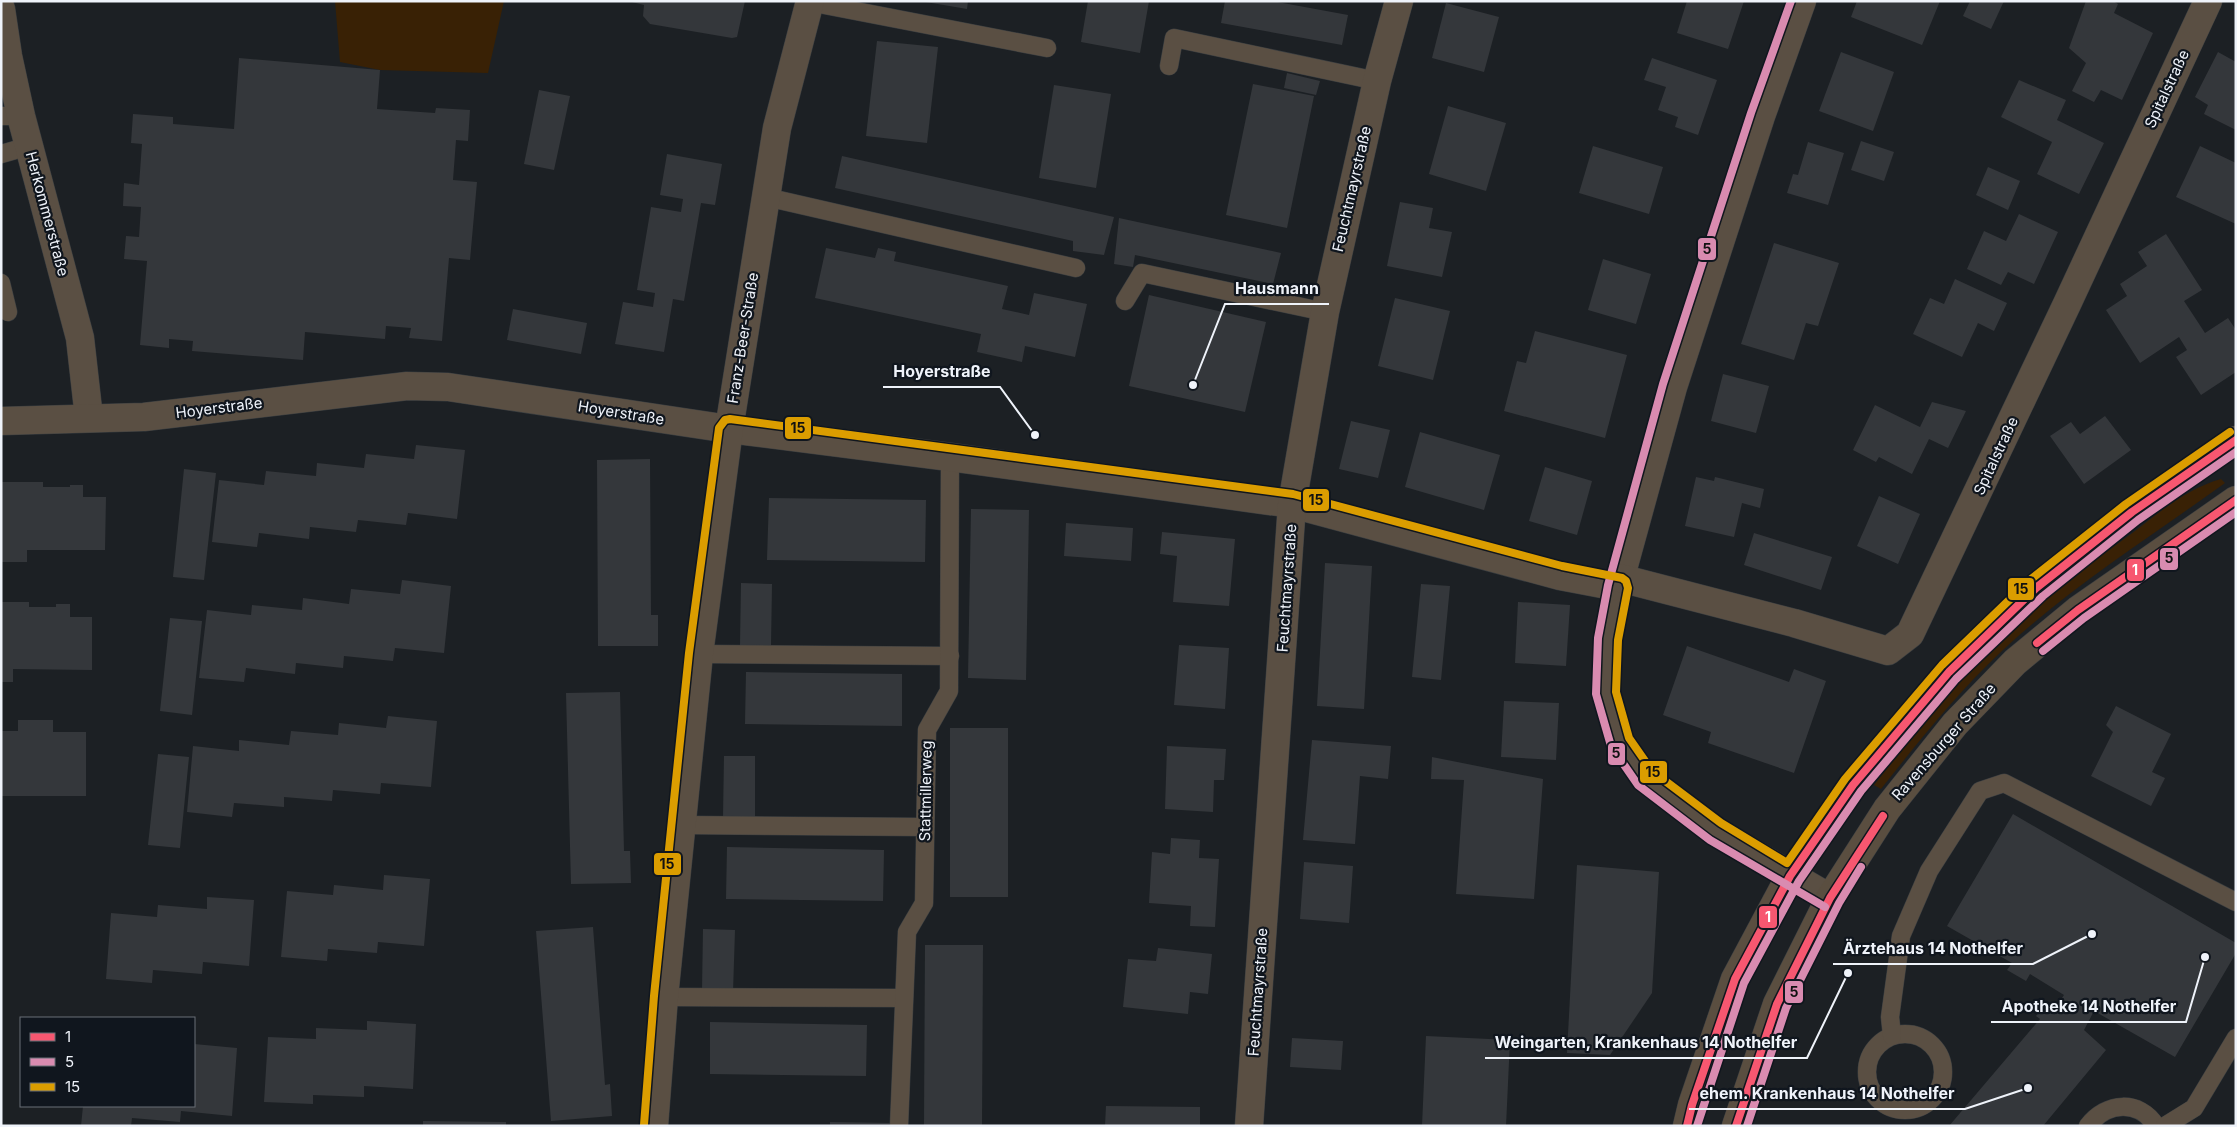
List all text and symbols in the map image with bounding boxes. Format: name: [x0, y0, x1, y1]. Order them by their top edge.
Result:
street label: Spitalstraße: [2140, 47, 2193, 131]
street label: Feuchtmayrstraße: [1328, 124, 1375, 254]
street label: Herkommerstraße: [22, 149, 73, 278]
line badge: 5: [1697, 237, 1717, 261]
text: 5: [1703, 240, 1712, 257]
street label: Franz-Beer-Straße: [723, 271, 762, 405]
callout: Hausmann: [1225, 273, 1329, 304]
text: Hausmann: [1235, 278, 1319, 298]
callout: Hoyerstraße: [883, 356, 1000, 387]
text: Hoyerstraße: [893, 361, 991, 381]
street label: Hoyerstraße: [174, 393, 263, 422]
street label: Hoyerstraße: [576, 396, 666, 429]
street label: Spitalstraße: [1969, 414, 2022, 498]
line badge: 15: [784, 416, 812, 440]
text: 15: [791, 419, 806, 436]
line badge: 15: [1302, 488, 1330, 512]
text: 15: [1309, 491, 1324, 508]
street label: Feuchtmayrstraße: [1273, 523, 1300, 653]
line badge: 5: [2159, 547, 2179, 571]
text: 5: [2165, 549, 2174, 566]
line badge: 1: [2126, 558, 2145, 582]
text: 1: [2132, 561, 2138, 578]
line badge: 15: [2007, 577, 2035, 601]
text: 15: [2014, 580, 2029, 597]
street label: Ravensburger Straße: [1887, 679, 2000, 804]
street label: Stattmillerweg: [915, 740, 936, 842]
line badge: 5: [1607, 742, 1626, 766]
text: 5: [1612, 744, 1621, 761]
line badge: 15: [1639, 760, 1668, 784]
text: 15: [1646, 763, 1661, 780]
line badge: 15: [653, 852, 682, 876]
text: 15: [660, 855, 675, 872]
line badge: 1: [1758, 905, 1778, 929]
text: 1: [1765, 908, 1771, 925]
street label: Feuchtmayrstraße: [1244, 927, 1271, 1057]
callout: Ärztehaus 14 Nothelfer: [1833, 933, 2033, 964]
text: Ärztehaus 14 Nothelfer: [1843, 938, 2024, 958]
line badge: 5: [1784, 980, 1804, 1004]
text: 5: [1790, 983, 1799, 1000]
callout: Apotheke 14 Nothelfer: [1991, 991, 2186, 1022]
text: Apotheke 14 Nothelfer: [2002, 996, 2177, 1016]
legend: [20, 1017, 195, 1107]
text: 1: [65, 1027, 71, 1046]
callout: Weingarten, Krankenhaus 14 Nothelfer: [1485, 1027, 1807, 1058]
text: Weingarten, Krankenhaus 14 Nothelfer: [1495, 1032, 1798, 1052]
text: 5: [65, 1052, 74, 1071]
text: 15: [65, 1077, 80, 1096]
callout: ehem. Krankenhaus 14 Nothelfer: [1689, 1078, 1965, 1109]
text: ehem. Krankenhaus 14 Nothelfer: [1699, 1083, 1955, 1103]

